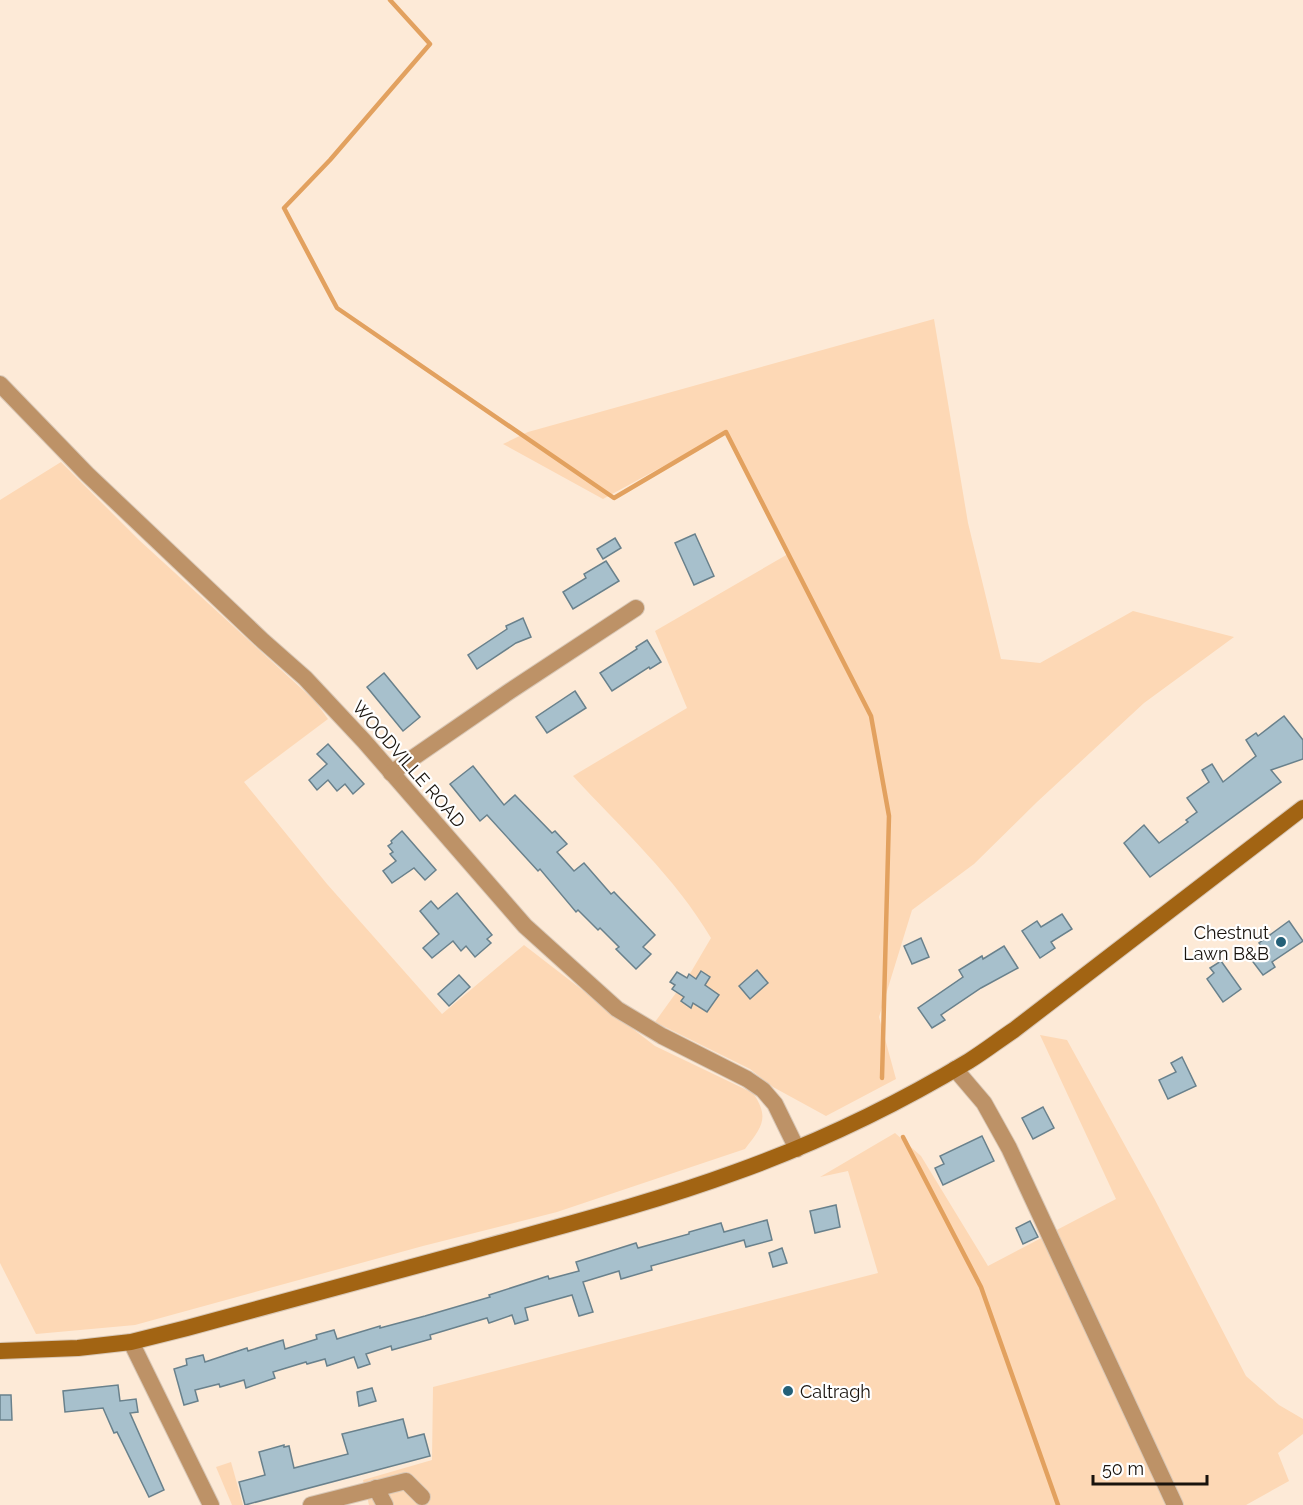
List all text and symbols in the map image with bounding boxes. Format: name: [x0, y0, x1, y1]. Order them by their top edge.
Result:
street label: WOODVILLE ROAD: [348, 696, 470, 832]
place label: Chestnut Lawn B&B: [1183, 922, 1269, 964]
marker: Chestnut Lawn B&B: [1274, 935, 1288, 949]
place label: Caltragh: [800, 1381, 871, 1402]
marker: Caltragh: [781, 1384, 795, 1398]
scale bar: [1093, 1448, 1207, 1486]
text: 50 m: [1102, 1458, 1144, 1479]

